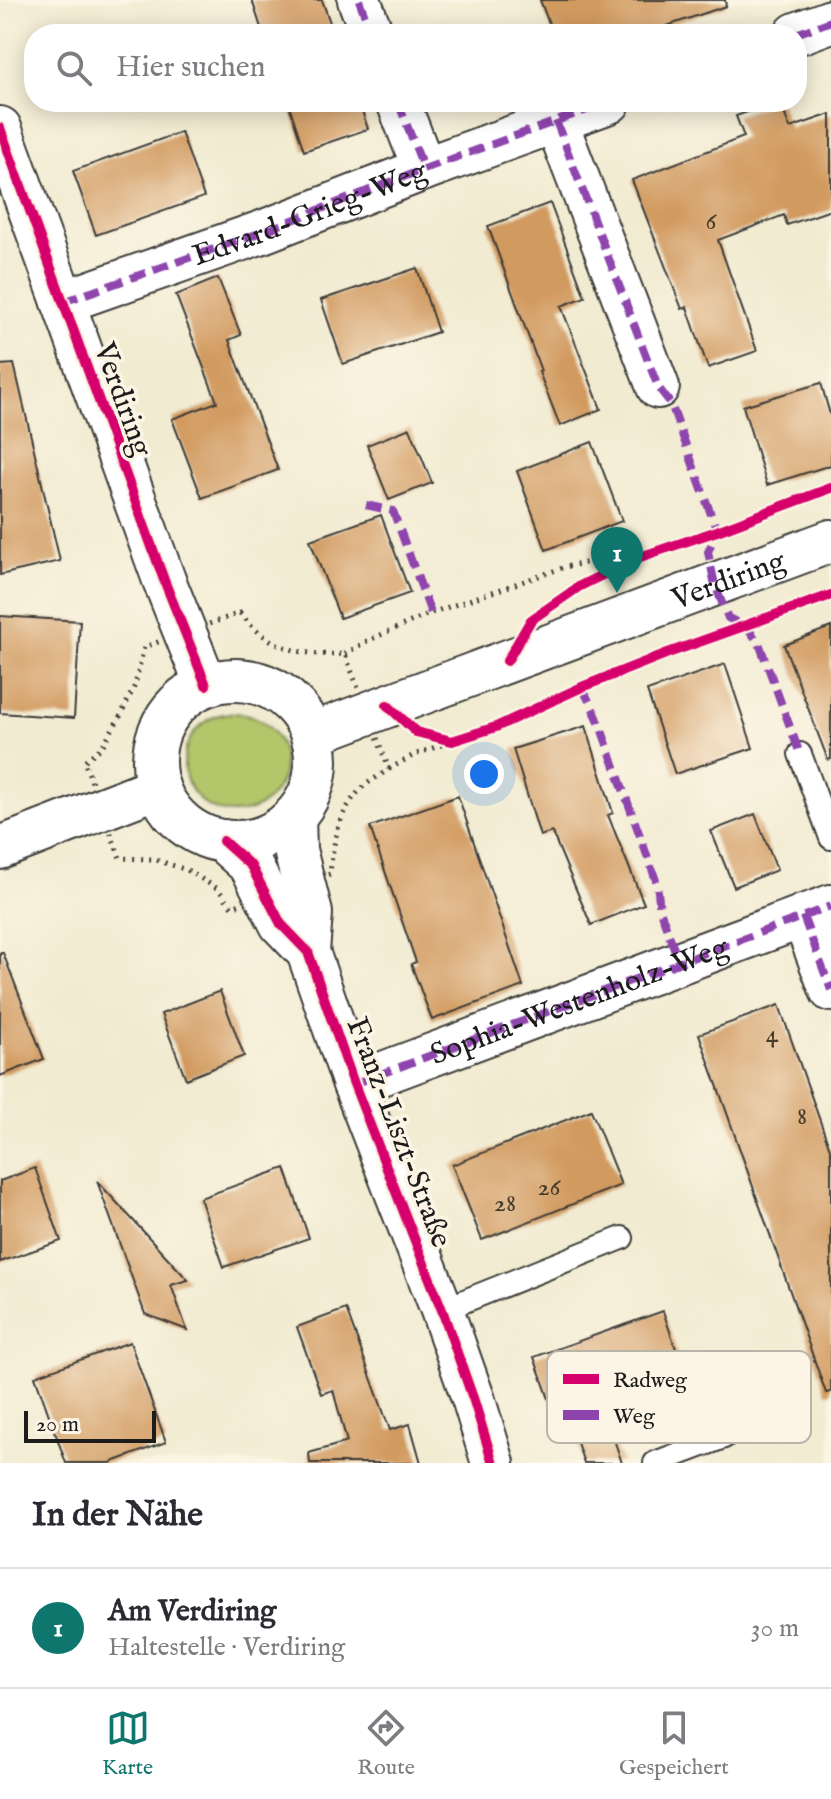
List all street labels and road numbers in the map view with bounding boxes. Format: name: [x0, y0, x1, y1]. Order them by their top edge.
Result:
street label: Edvard-Grieg-Weg: [188, 153, 433, 276]
street label: Verdiring: [84, 337, 160, 462]
street label: Verdiring: [666, 542, 792, 620]
street label: Sophia-Westenholz-Weg: [425, 929, 735, 1075]
street label: Franz-Liszt-Straße: [337, 1012, 459, 1253]

